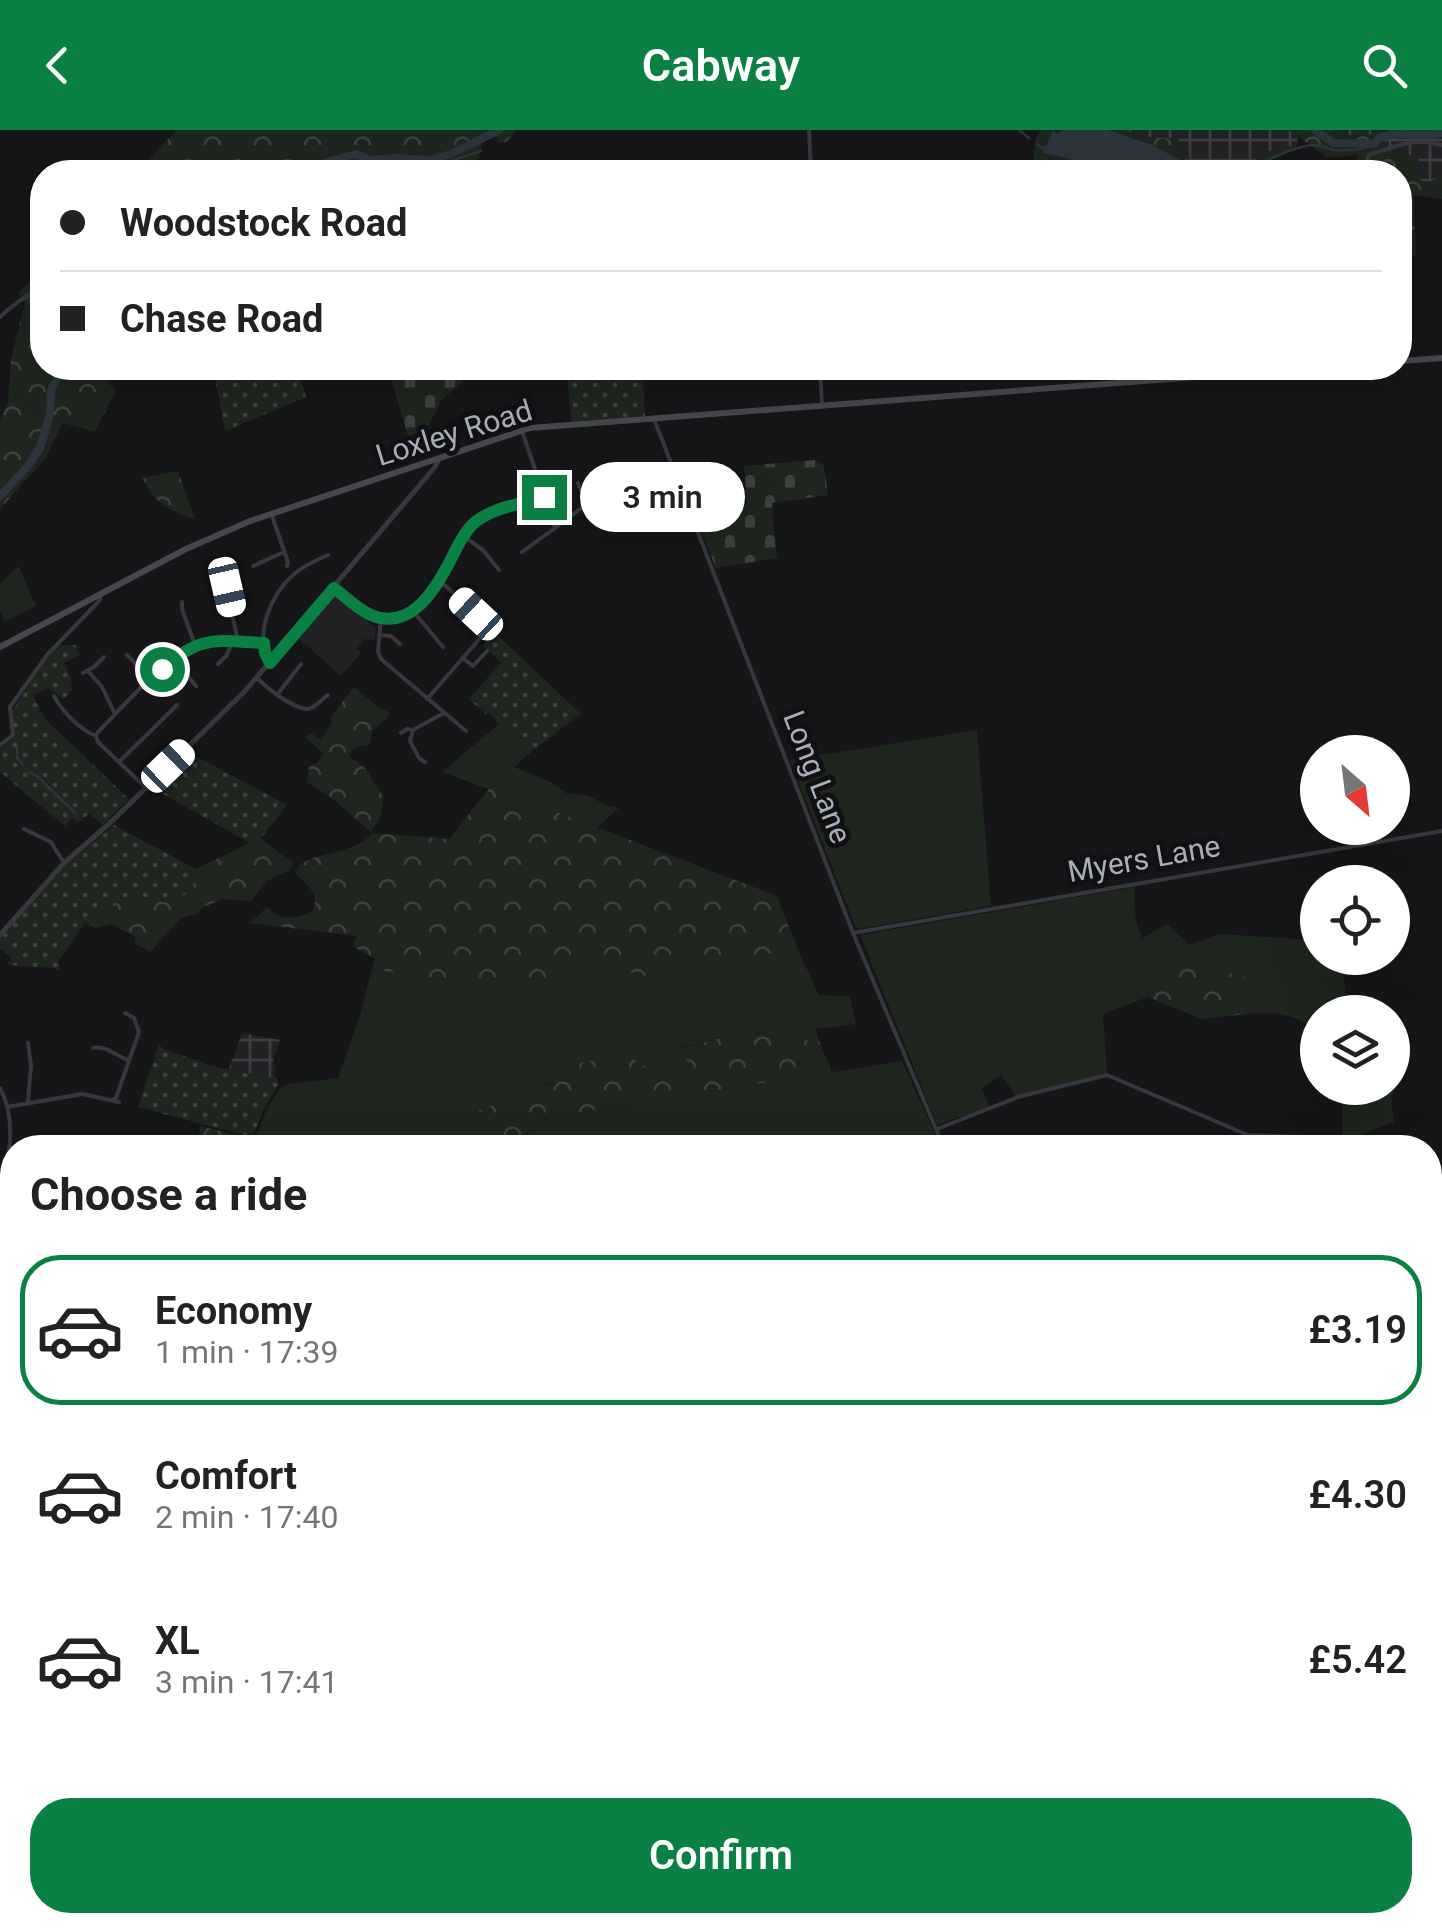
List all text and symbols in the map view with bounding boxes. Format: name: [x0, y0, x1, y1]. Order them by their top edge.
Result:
icon: back: [30, 38, 85, 93]
icon: search: [1357, 38, 1412, 93]
text: Cabway: [642, 39, 800, 92]
text: Woodstock Road: [120, 201, 407, 245]
text: Chase Road: [120, 297, 324, 341]
street label: Loxley Road: [372, 392, 536, 473]
callout: 3 min: [579, 462, 744, 532]
route end: [522, 475, 567, 520]
text: 3 min: [622, 478, 703, 516]
car: [206, 554, 248, 620]
car: [444, 583, 508, 645]
route start: [140, 647, 185, 692]
street label: Long Lane: [776, 706, 859, 848]
car: [136, 734, 200, 798]
north arrow: [1300, 735, 1410, 845]
map controls: [1300, 735, 1410, 1105]
street label: Myers Lane: [1065, 828, 1223, 889]
button: locate: [1300, 865, 1410, 975]
button: layers: [1300, 995, 1410, 1105]
text: Choose a ride: [30, 1168, 307, 1221]
icon: car: [35, 1285, 125, 1375]
text: Economy: [155, 1289, 312, 1333]
text: £3.19: [1309, 1308, 1407, 1352]
text: 1 min · 17:39: [155, 1333, 338, 1371]
icon: car: [35, 1450, 125, 1540]
text: Comfort: [155, 1454, 297, 1498]
text: £4.30: [1309, 1473, 1407, 1517]
text: 2 min · 17:40: [155, 1498, 338, 1536]
icon: car: [35, 1615, 125, 1705]
text: XL: [155, 1619, 200, 1663]
text: £5.42: [1309, 1638, 1407, 1682]
text: 3 min · 17:41: [155, 1663, 338, 1701]
button: Confirm: [30, 1798, 1412, 1913]

